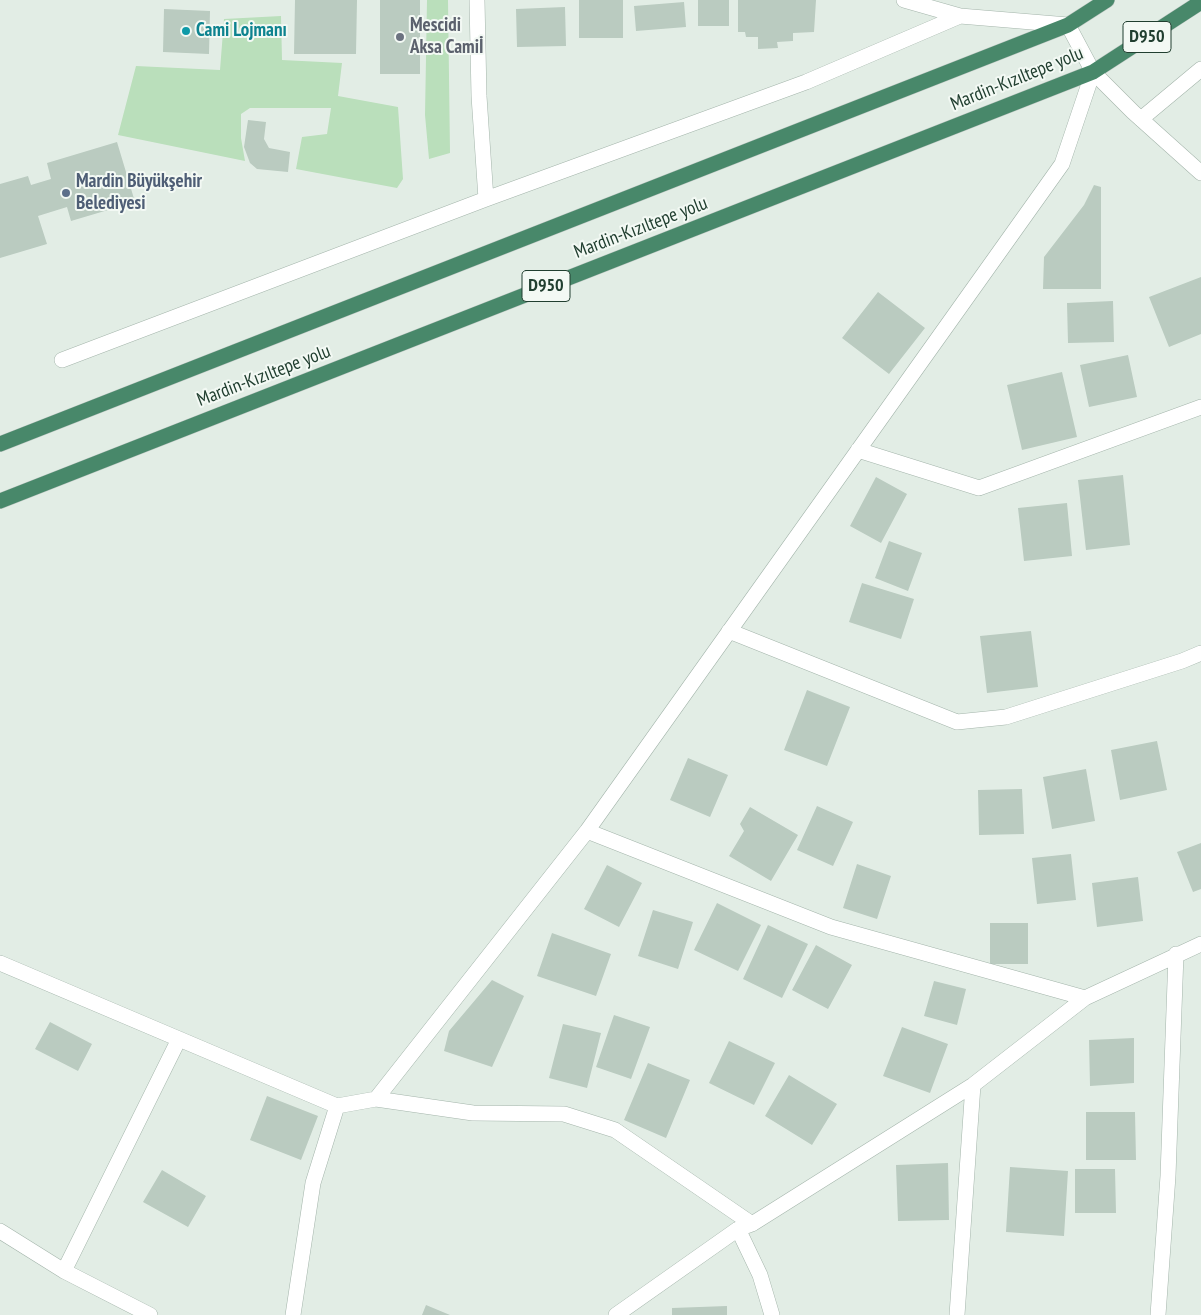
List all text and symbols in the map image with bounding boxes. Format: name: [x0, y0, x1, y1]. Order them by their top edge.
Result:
place label: Mescidi Aksa Camiİ: [410, 15, 484, 59]
place label: Cami Lojmanı: [196, 20, 287, 42]
road number: D950: [1123, 22, 1171, 52]
marker: Cami Lojmanı: [180, 25, 192, 37]
marker: Mescidi Aksa Camiİ: [394, 31, 406, 43]
street label: Mardin-Kızıltepe yolu: [947, 42, 1087, 116]
place label: Mardin Büyükşehir Belediyesi: [76, 171, 202, 215]
marker: Mardin Büyükşehir Belediyesi: [60, 187, 72, 199]
street label: Mardin-Kızıltepe yolu: [571, 192, 711, 264]
road number: D950: [522, 270, 570, 302]
street label: Mardin-Kızıltepe yolu: [194, 340, 334, 412]

